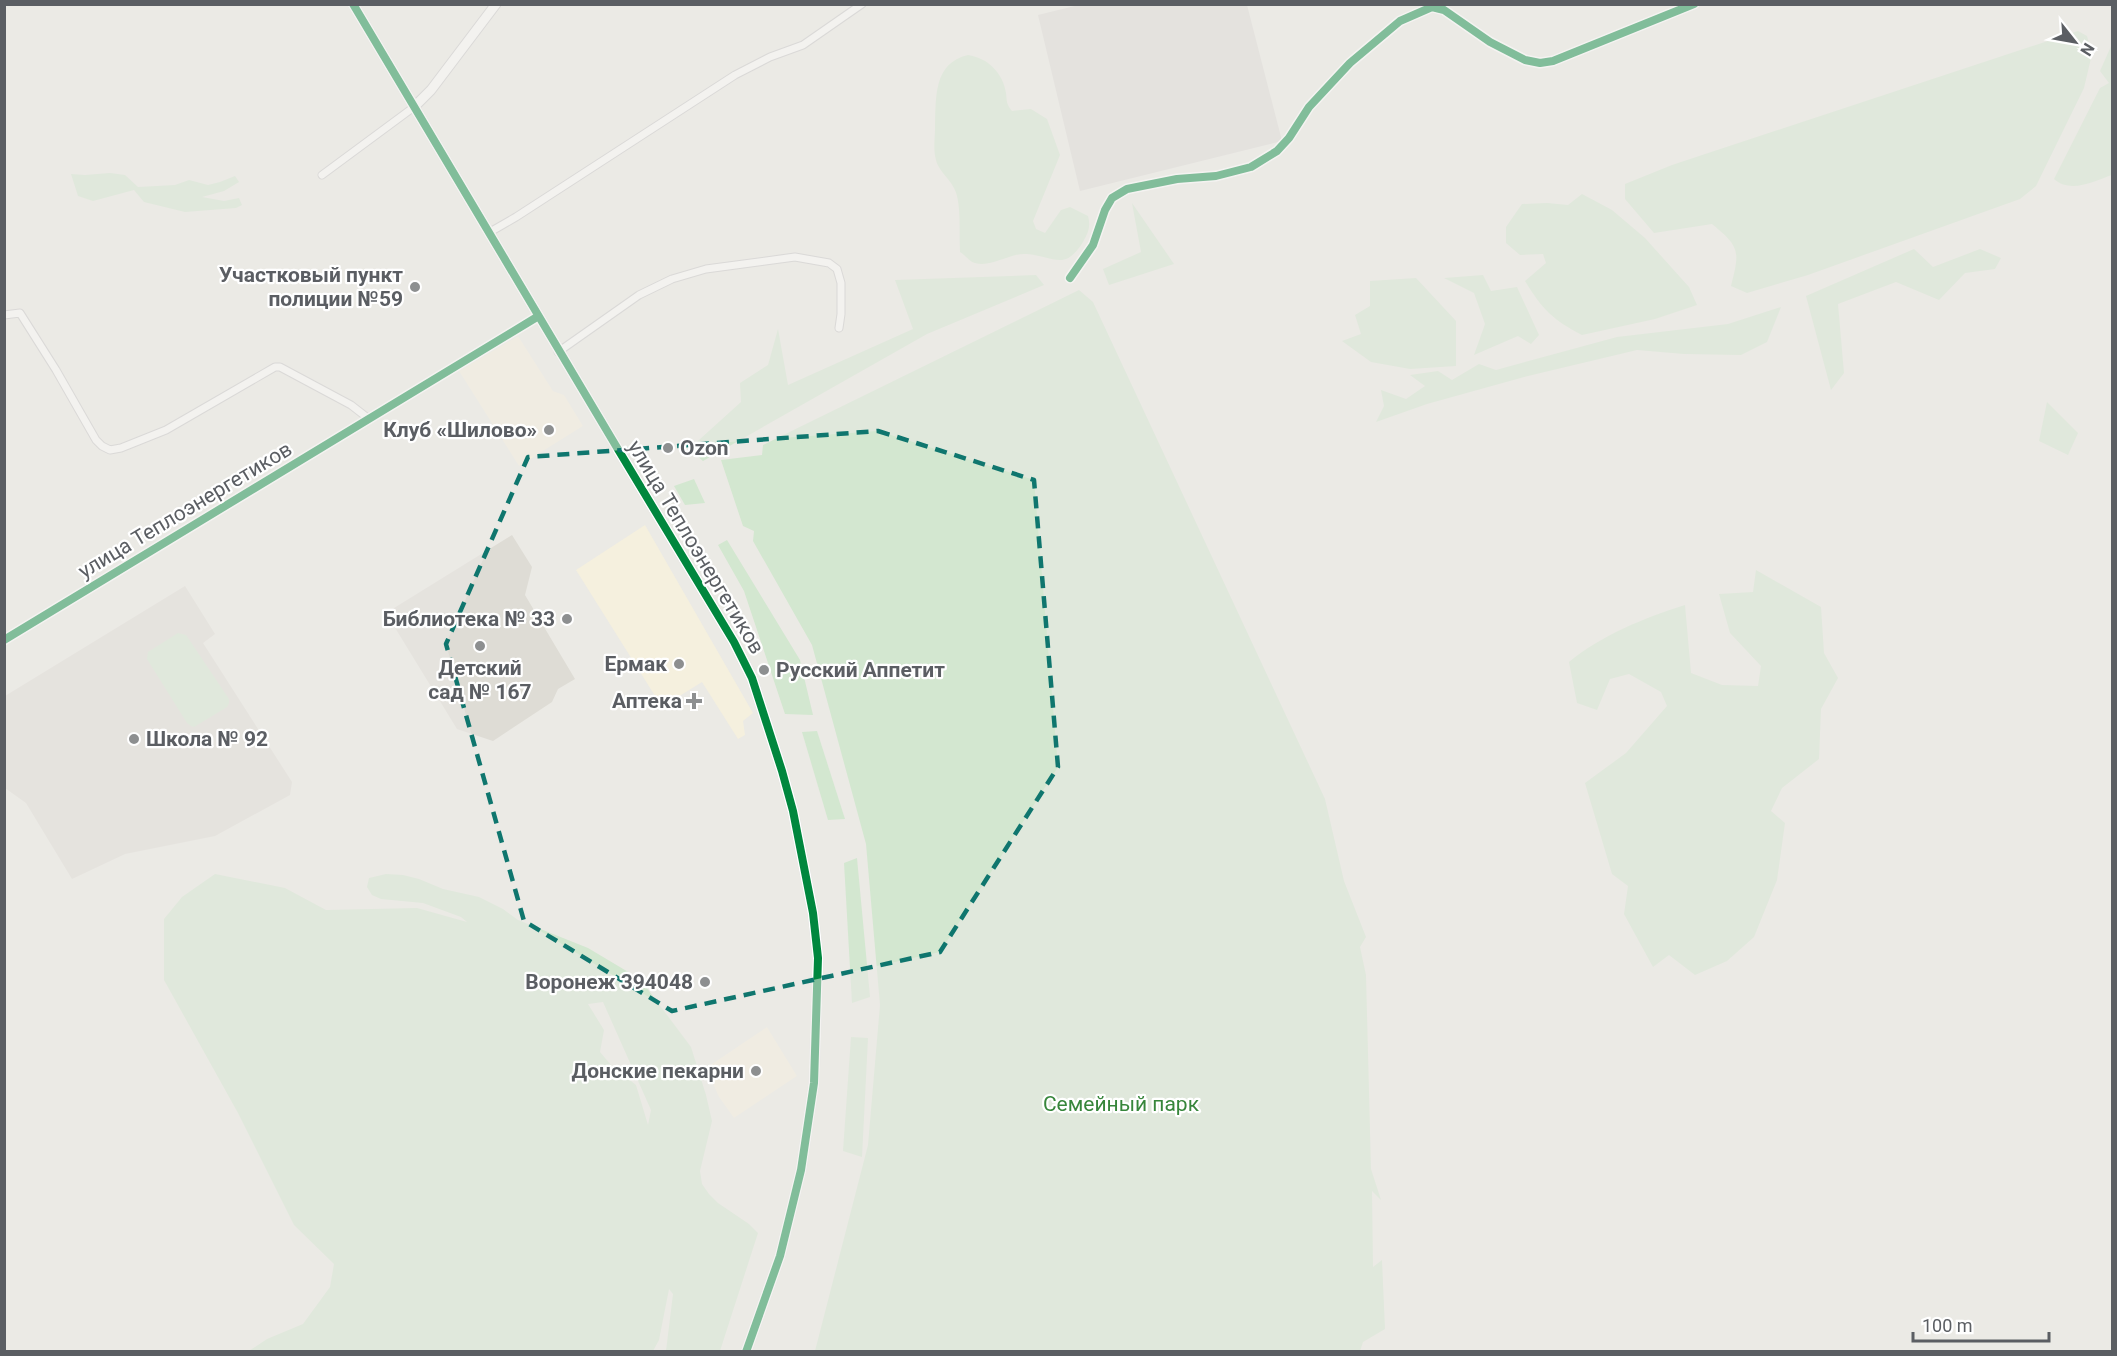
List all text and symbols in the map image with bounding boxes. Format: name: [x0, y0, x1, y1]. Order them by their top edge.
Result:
north arrow: [2045, 12, 2105, 72]
text: N: [2076, 40, 2098, 59]
place label: Участковый пункт полиции №59: [219, 263, 403, 311]
marker: Участковый пункт полиции №59: [408, 280, 422, 294]
place label: Клуб «Шилово»: [383, 418, 537, 442]
marker: Клуб «Шилово»: [542, 423, 556, 437]
street label: улица Теплоэнергетиков: [623, 436, 769, 658]
place label: Ozon: [680, 436, 729, 460]
street label: улица Теплоэнергетиков: [74, 437, 296, 583]
marker: Ozon: [661, 441, 675, 455]
place label: Библиотека № 33: [383, 607, 555, 631]
marker: Библиотека № 33: [560, 612, 574, 626]
marker: Детский сад № 167: [473, 639, 487, 653]
place label: Ермак: [604, 652, 667, 676]
place label: Детский сад № 167: [428, 656, 532, 704]
marker: Ермак: [672, 657, 686, 671]
place label: Русский Аппетит: [776, 658, 945, 682]
marker: Русский Аппетит: [757, 663, 771, 677]
place label: Аптека: [612, 689, 682, 713]
marker: Аптека: [687, 694, 701, 708]
place label: Школа № 92: [146, 727, 268, 751]
marker: Школа № 92: [127, 732, 141, 746]
place label: Воронеж 394048: [525, 970, 693, 994]
marker: Воронеж 394048: [698, 975, 712, 989]
place label: Донские пекарни: [572, 1059, 744, 1083]
marker: Донские пекарни: [749, 1064, 763, 1078]
park label: Семейный парк: [1043, 1092, 1200, 1116]
scale bar: [1913, 1305, 2050, 1343]
text: 100 m: [1922, 1315, 1973, 1336]

